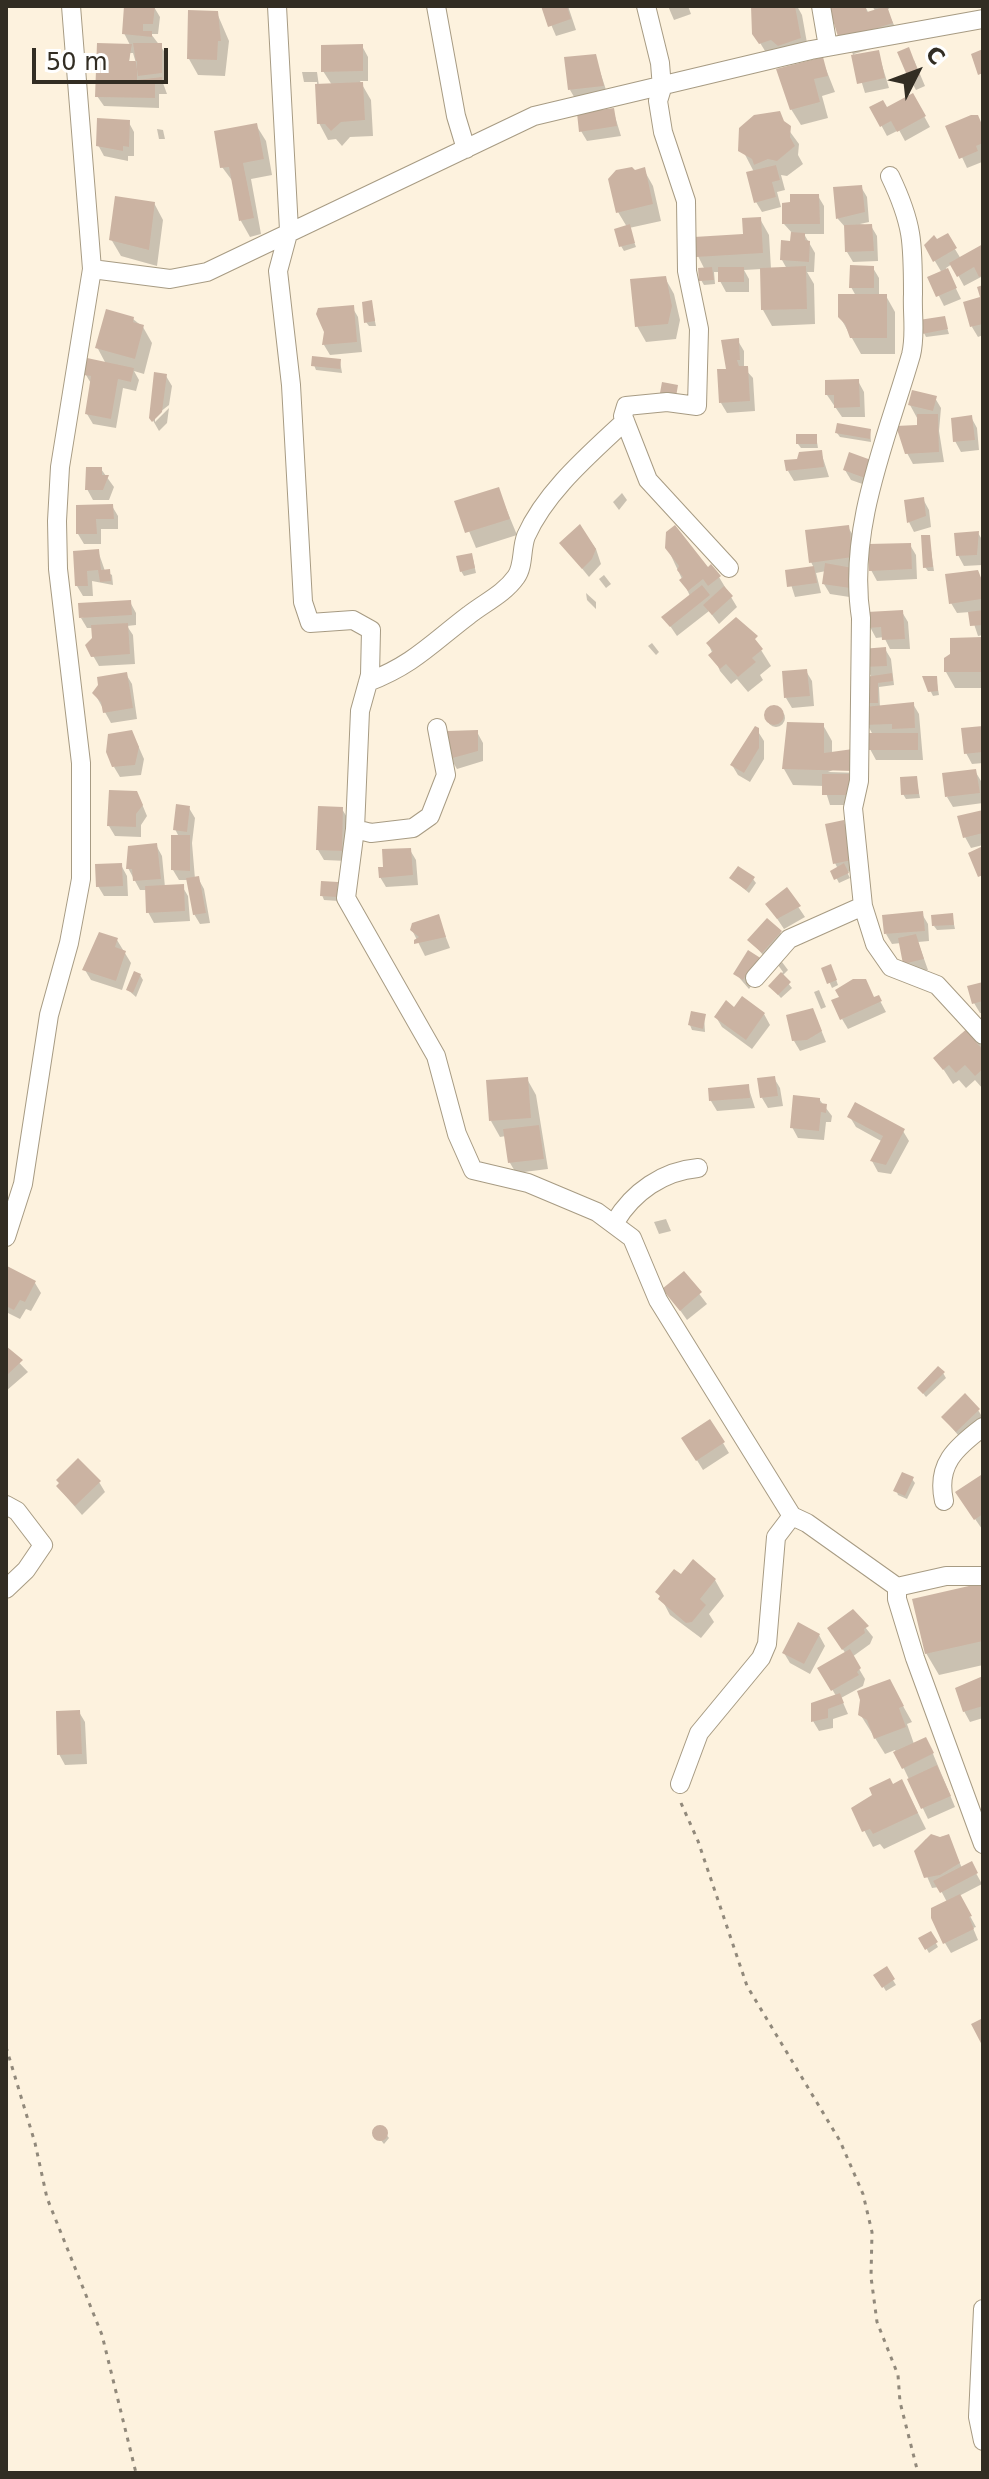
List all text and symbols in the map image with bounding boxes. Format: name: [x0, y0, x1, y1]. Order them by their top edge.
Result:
scale bar: [36, 32, 172, 82]
north arrow: [877, 32, 957, 112]
text: С: [921, 41, 950, 70]
text: 50 m: [46, 48, 108, 76]

